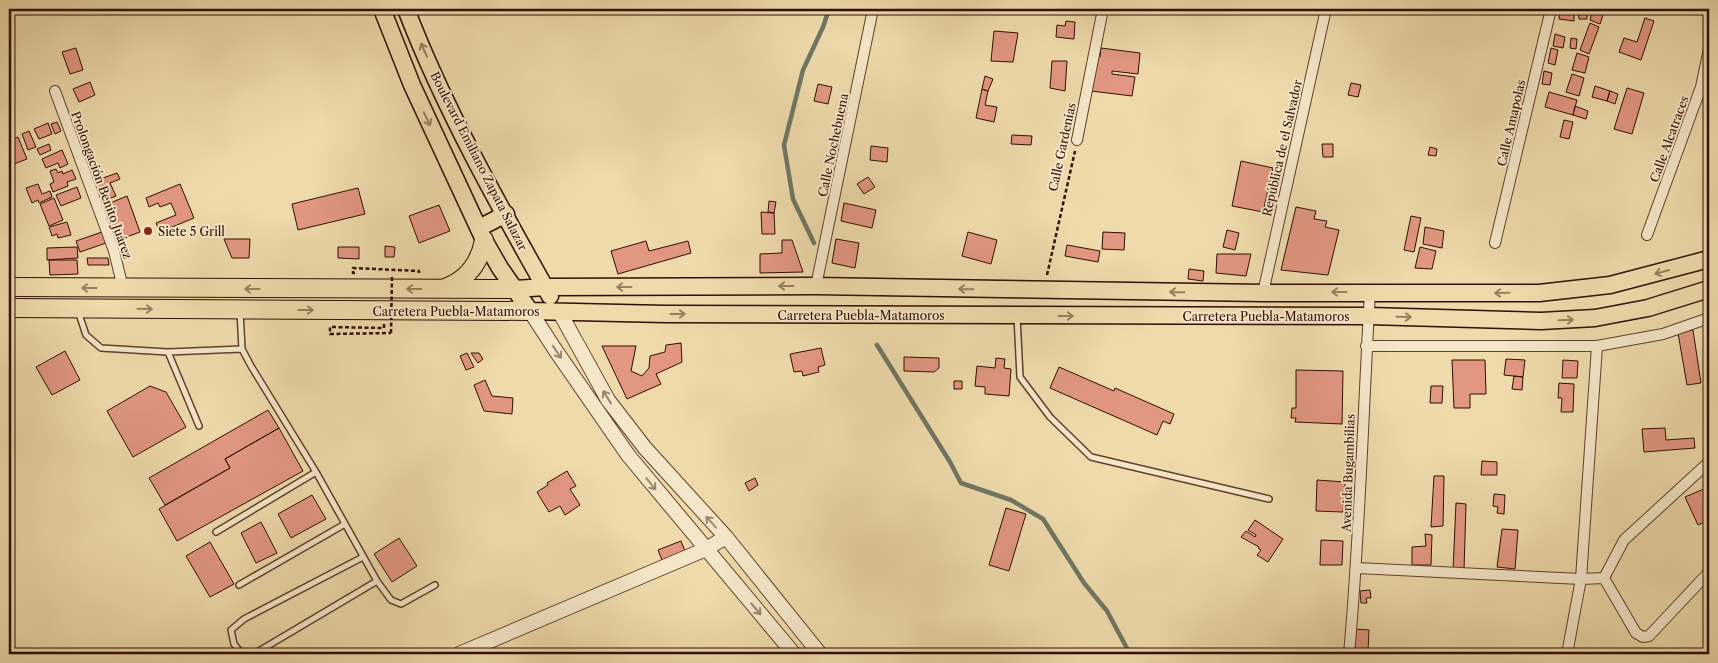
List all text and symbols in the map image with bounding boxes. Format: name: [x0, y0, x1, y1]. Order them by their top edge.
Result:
one-way arrow: [418, 43, 428, 58]
street label: Boulevard Emiliano Zapata Salazar: [427, 69, 531, 253]
street label: República de el Salvador: [1259, 78, 1305, 218]
street label: Calle Amapolas: [1494, 78, 1528, 168]
street label: Calle Nochebuena: [815, 91, 851, 198]
street label: Calle Alcatraces: [1646, 94, 1692, 184]
street label: Calle Gardenias: [1045, 101, 1079, 193]
street label: Prolongación Benito Juárez: [68, 109, 136, 261]
one-way arrow: [423, 111, 432, 126]
place label: Siete 5 Grill: [158, 224, 225, 239]
marker: Siete 5 Grill: [142, 225, 154, 237]
one-way arrow: [1655, 268, 1671, 277]
one-way arrow: [779, 281, 795, 291]
one-way arrow: [616, 282, 632, 292]
one-way arrow: [81, 283, 98, 293]
one-way arrow: [244, 284, 260, 294]
one-way arrow: [406, 284, 422, 294]
one-way arrow: [959, 284, 975, 294]
one-way arrow: [1169, 287, 1185, 297]
one-way arrow: [1331, 288, 1347, 297]
one-way arrow: [1494, 289, 1510, 298]
one-way arrow: [136, 304, 153, 314]
street label: Carretera Puebla-Matamoros: [372, 304, 540, 319]
one-way arrow: [298, 305, 314, 315]
street label: Carretera Puebla-Matamoros: [777, 308, 945, 323]
one-way arrow: [669, 309, 685, 319]
street label: Carretera Puebla-Matamoros: [1182, 309, 1350, 324]
one-way arrow: [1058, 311, 1074, 321]
one-way arrow: [1395, 312, 1411, 322]
one-way arrow: [1558, 315, 1574, 324]
one-way arrow: [551, 345, 562, 359]
one-way arrow: [602, 391, 612, 405]
street label: Avenida Bugambilias: [1338, 414, 1358, 533]
one-way arrow: [646, 477, 657, 490]
one-way arrow: [706, 515, 717, 528]
one-way arrow: [750, 602, 761, 615]

